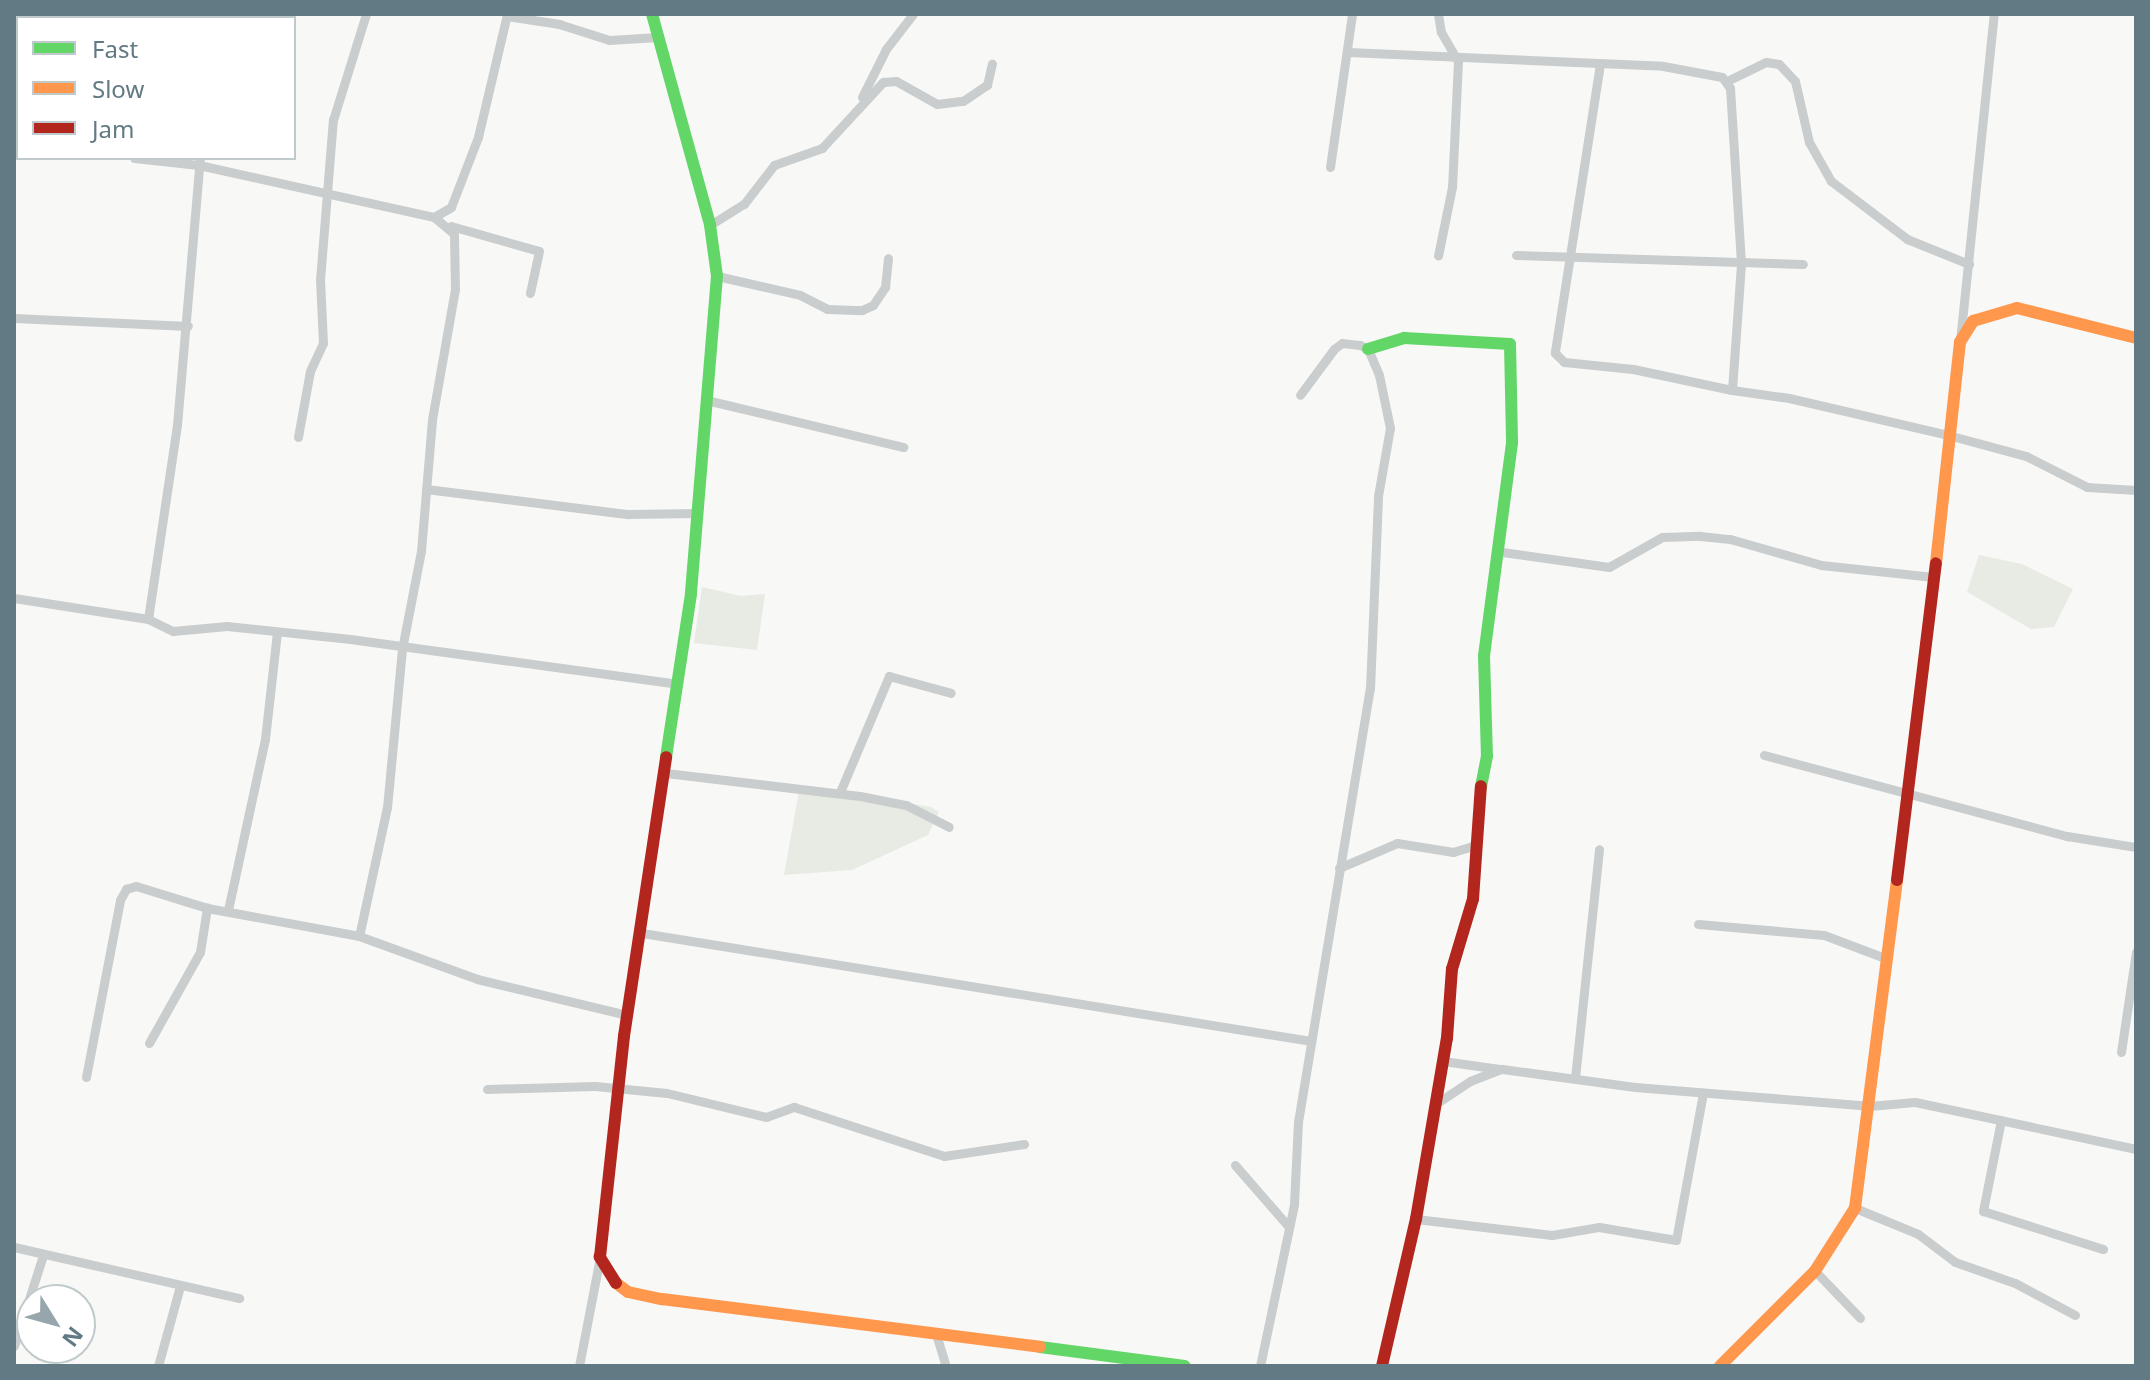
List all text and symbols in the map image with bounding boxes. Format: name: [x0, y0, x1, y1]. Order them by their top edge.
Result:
legend: [16, 16, 296, 160]
text: Fast: [92, 32, 138, 65]
text: Slow: [92, 72, 144, 105]
text: Jam: [92, 112, 134, 145]
north arrow: [16, 1284, 96, 1364]
text: N: [56, 1321, 91, 1353]

